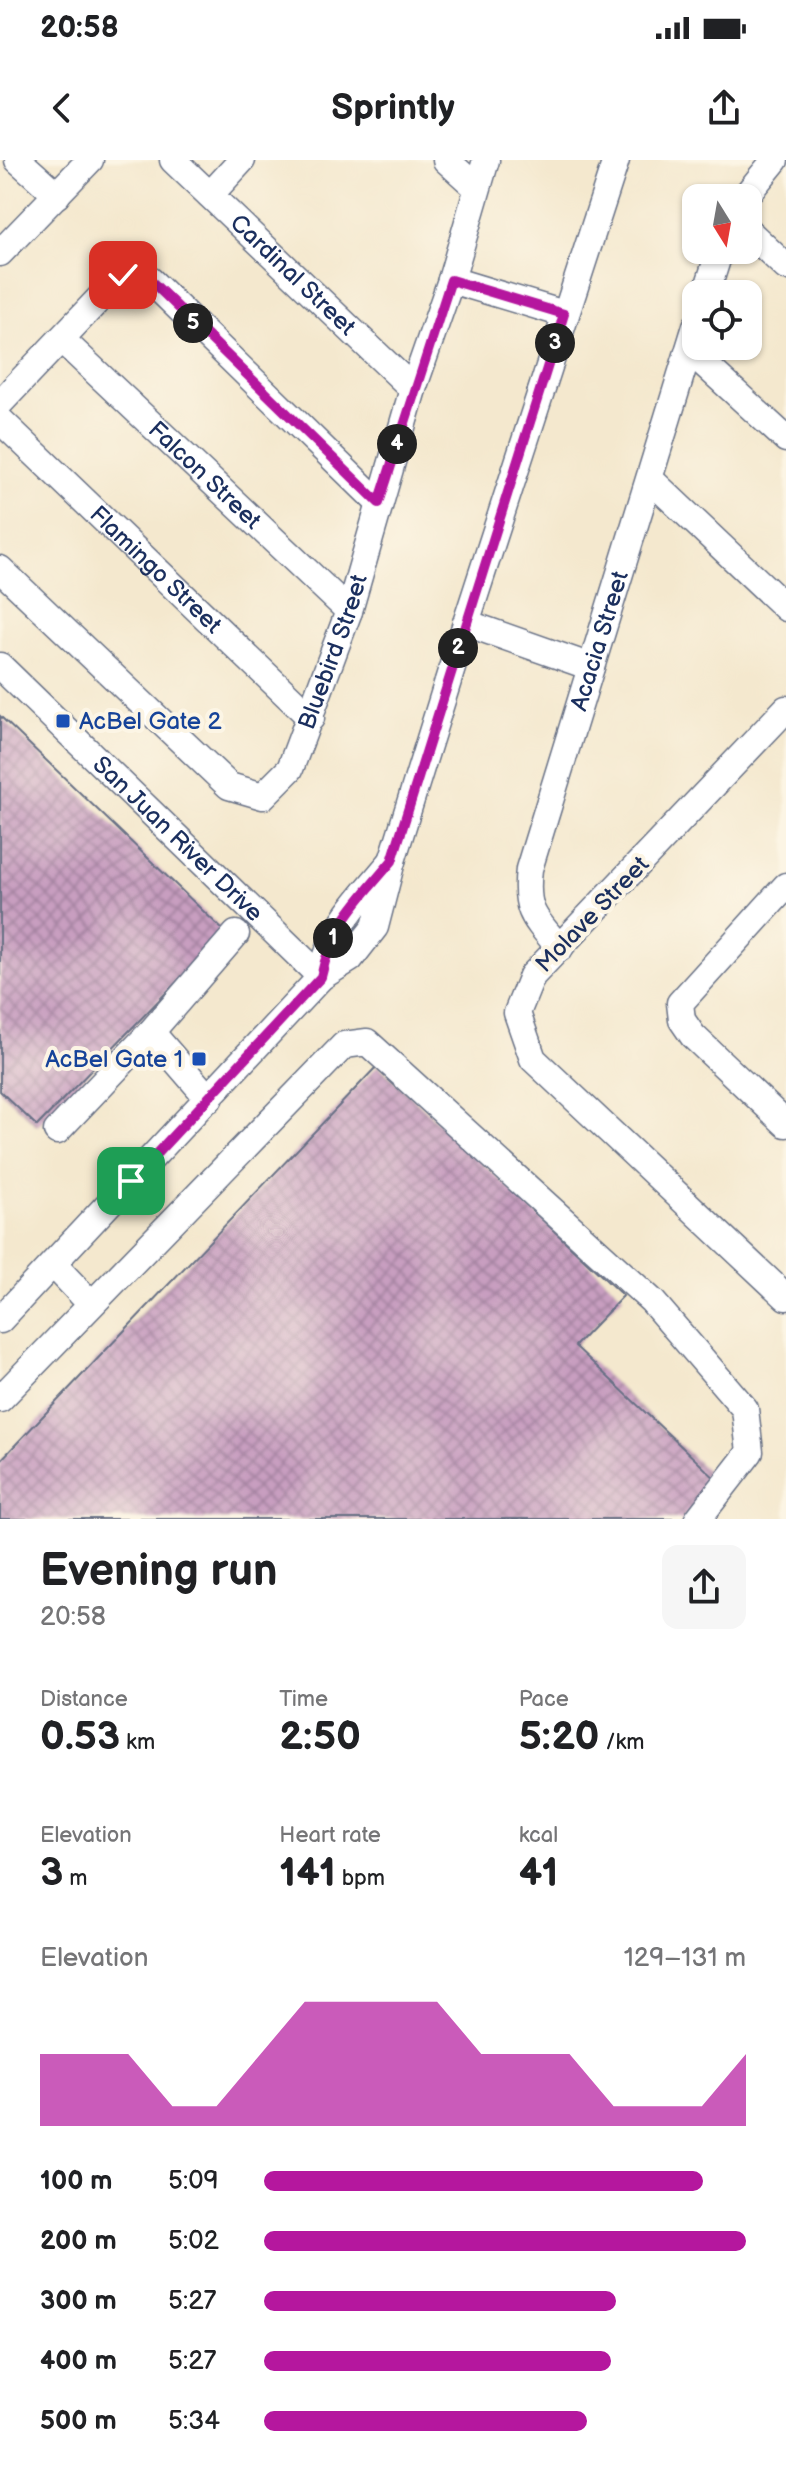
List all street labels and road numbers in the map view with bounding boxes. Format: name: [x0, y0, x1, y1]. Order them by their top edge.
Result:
street label: Cardinal Street: [224, 208, 362, 342]
street label: Falcon Street: [142, 415, 267, 536]
street label: Flamingo Street: [84, 500, 228, 640]
street label: Acacia Street: [565, 567, 635, 714]
street label: Bluebird Street: [292, 571, 374, 733]
street label: San Juan River Drive: [87, 750, 269, 928]
street label: Molave Street: [530, 850, 655, 979]

